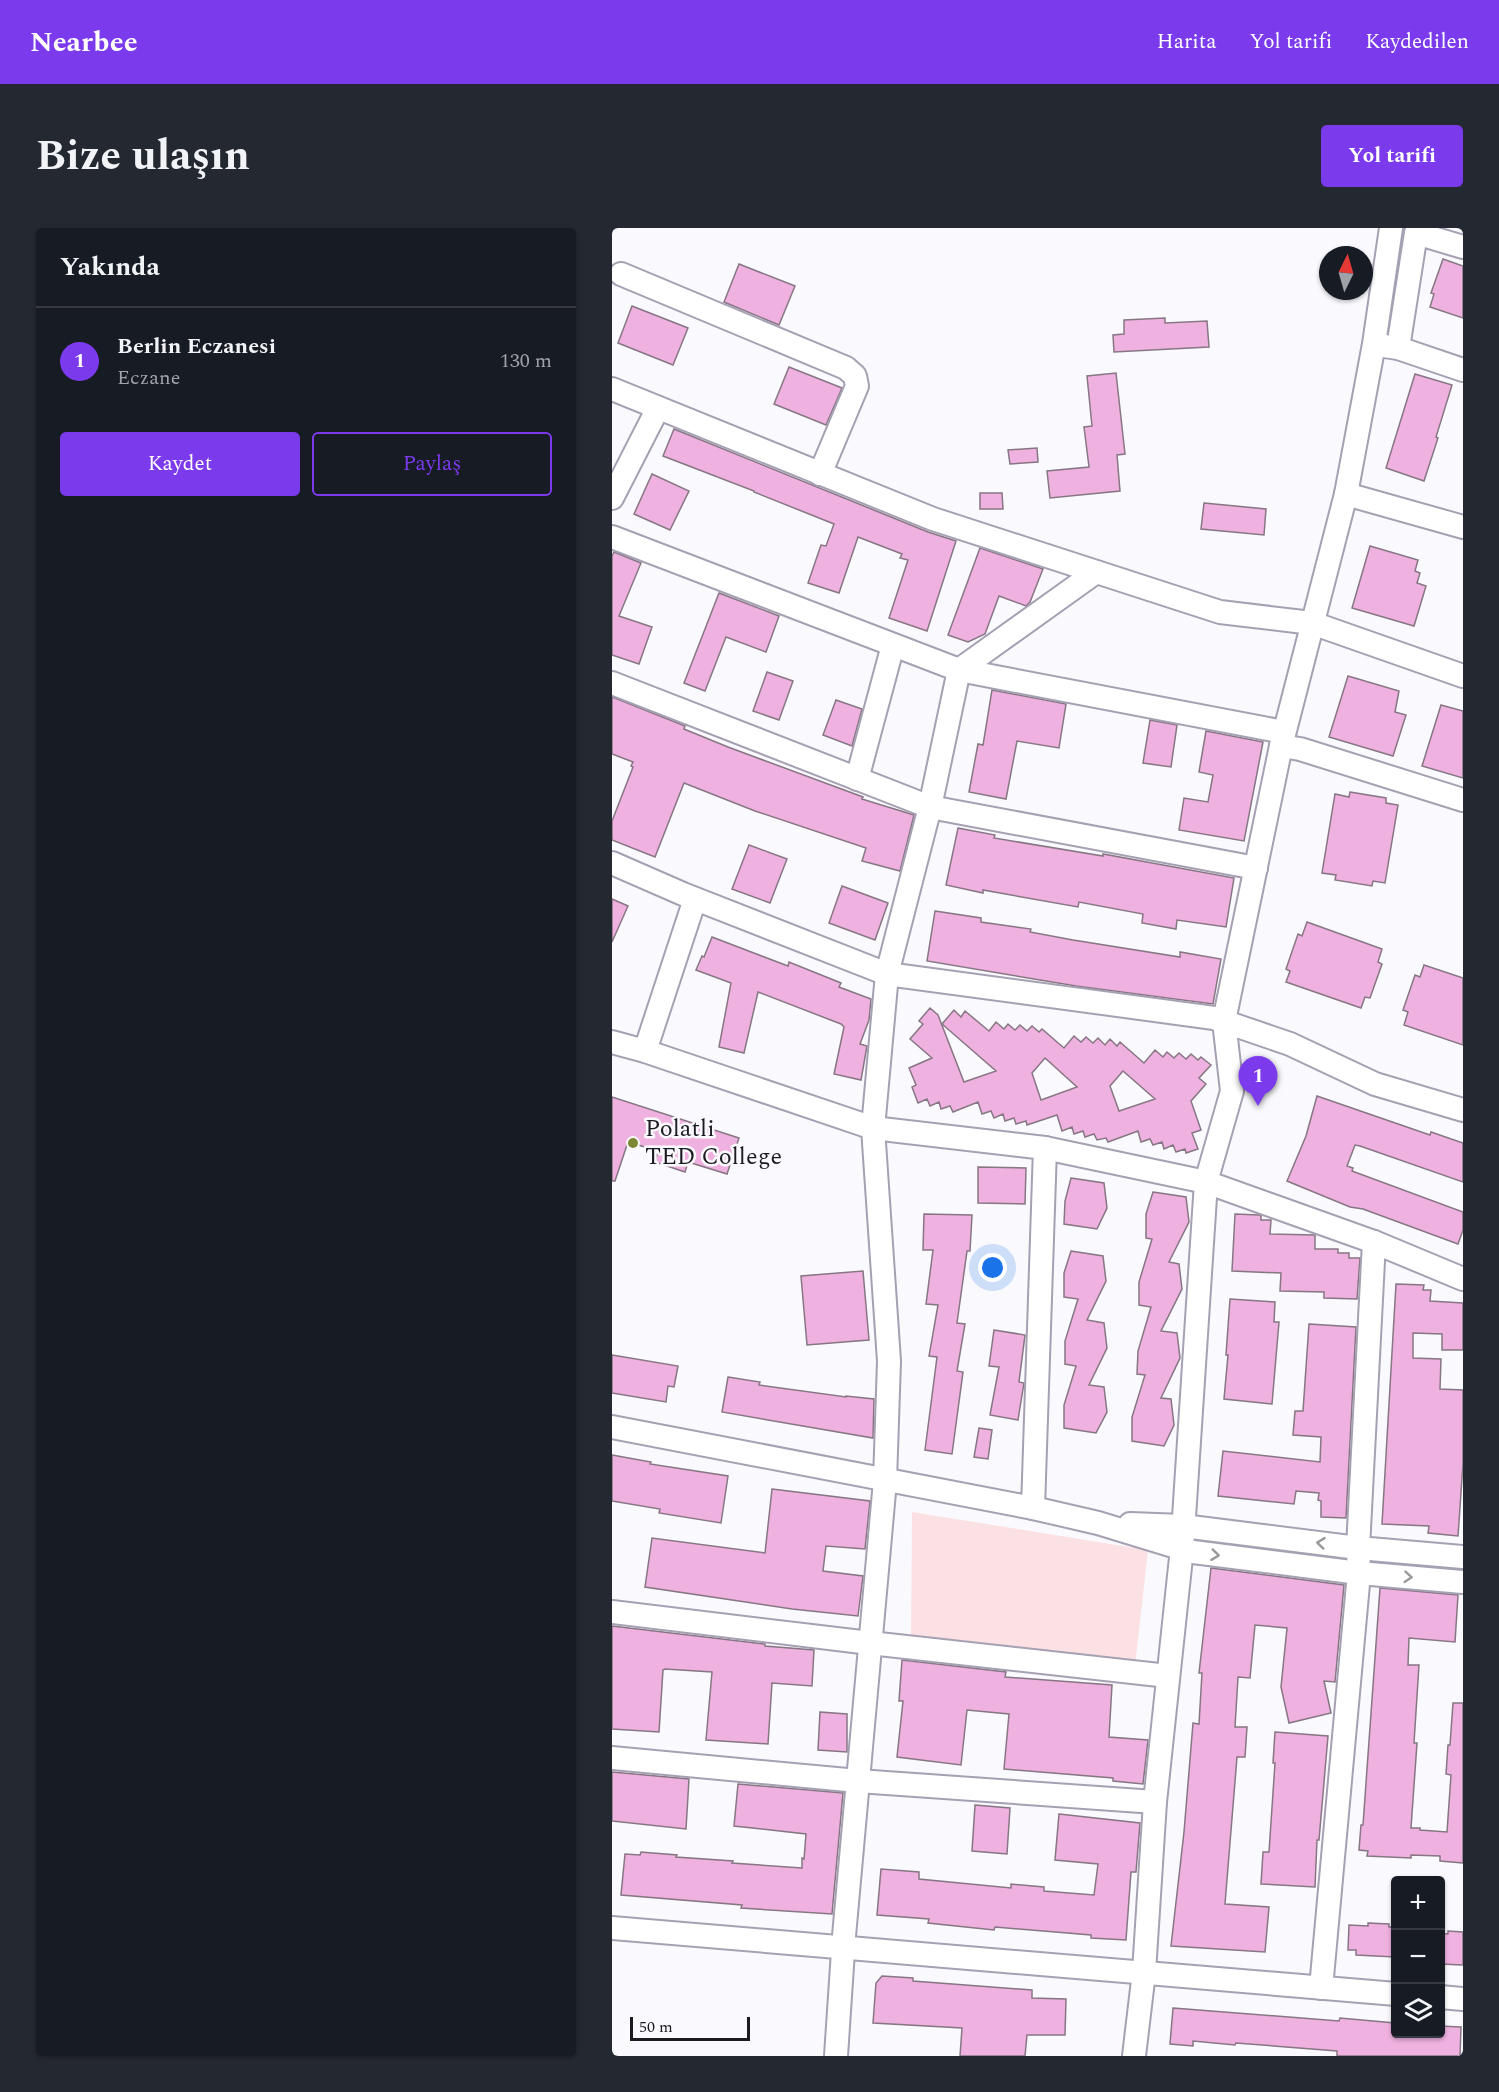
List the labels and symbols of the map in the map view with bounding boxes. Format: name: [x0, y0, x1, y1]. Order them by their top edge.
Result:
north arrow: [1319, 246, 1373, 300]
pin: 1: [1238, 1056, 1278, 1106]
place label: Polatli TED College: [645, 1111, 782, 1175]
marker: Polatli TED College: [626, 1136, 640, 1150]
your location: [978, 1253, 1007, 1282]
one-way arrow: [1317, 1538, 1326, 1550]
one-way arrow: [1210, 1548, 1219, 1561]
one-way arrow: [1404, 1570, 1413, 1583]
scale bar: [630, 2014, 750, 2042]

